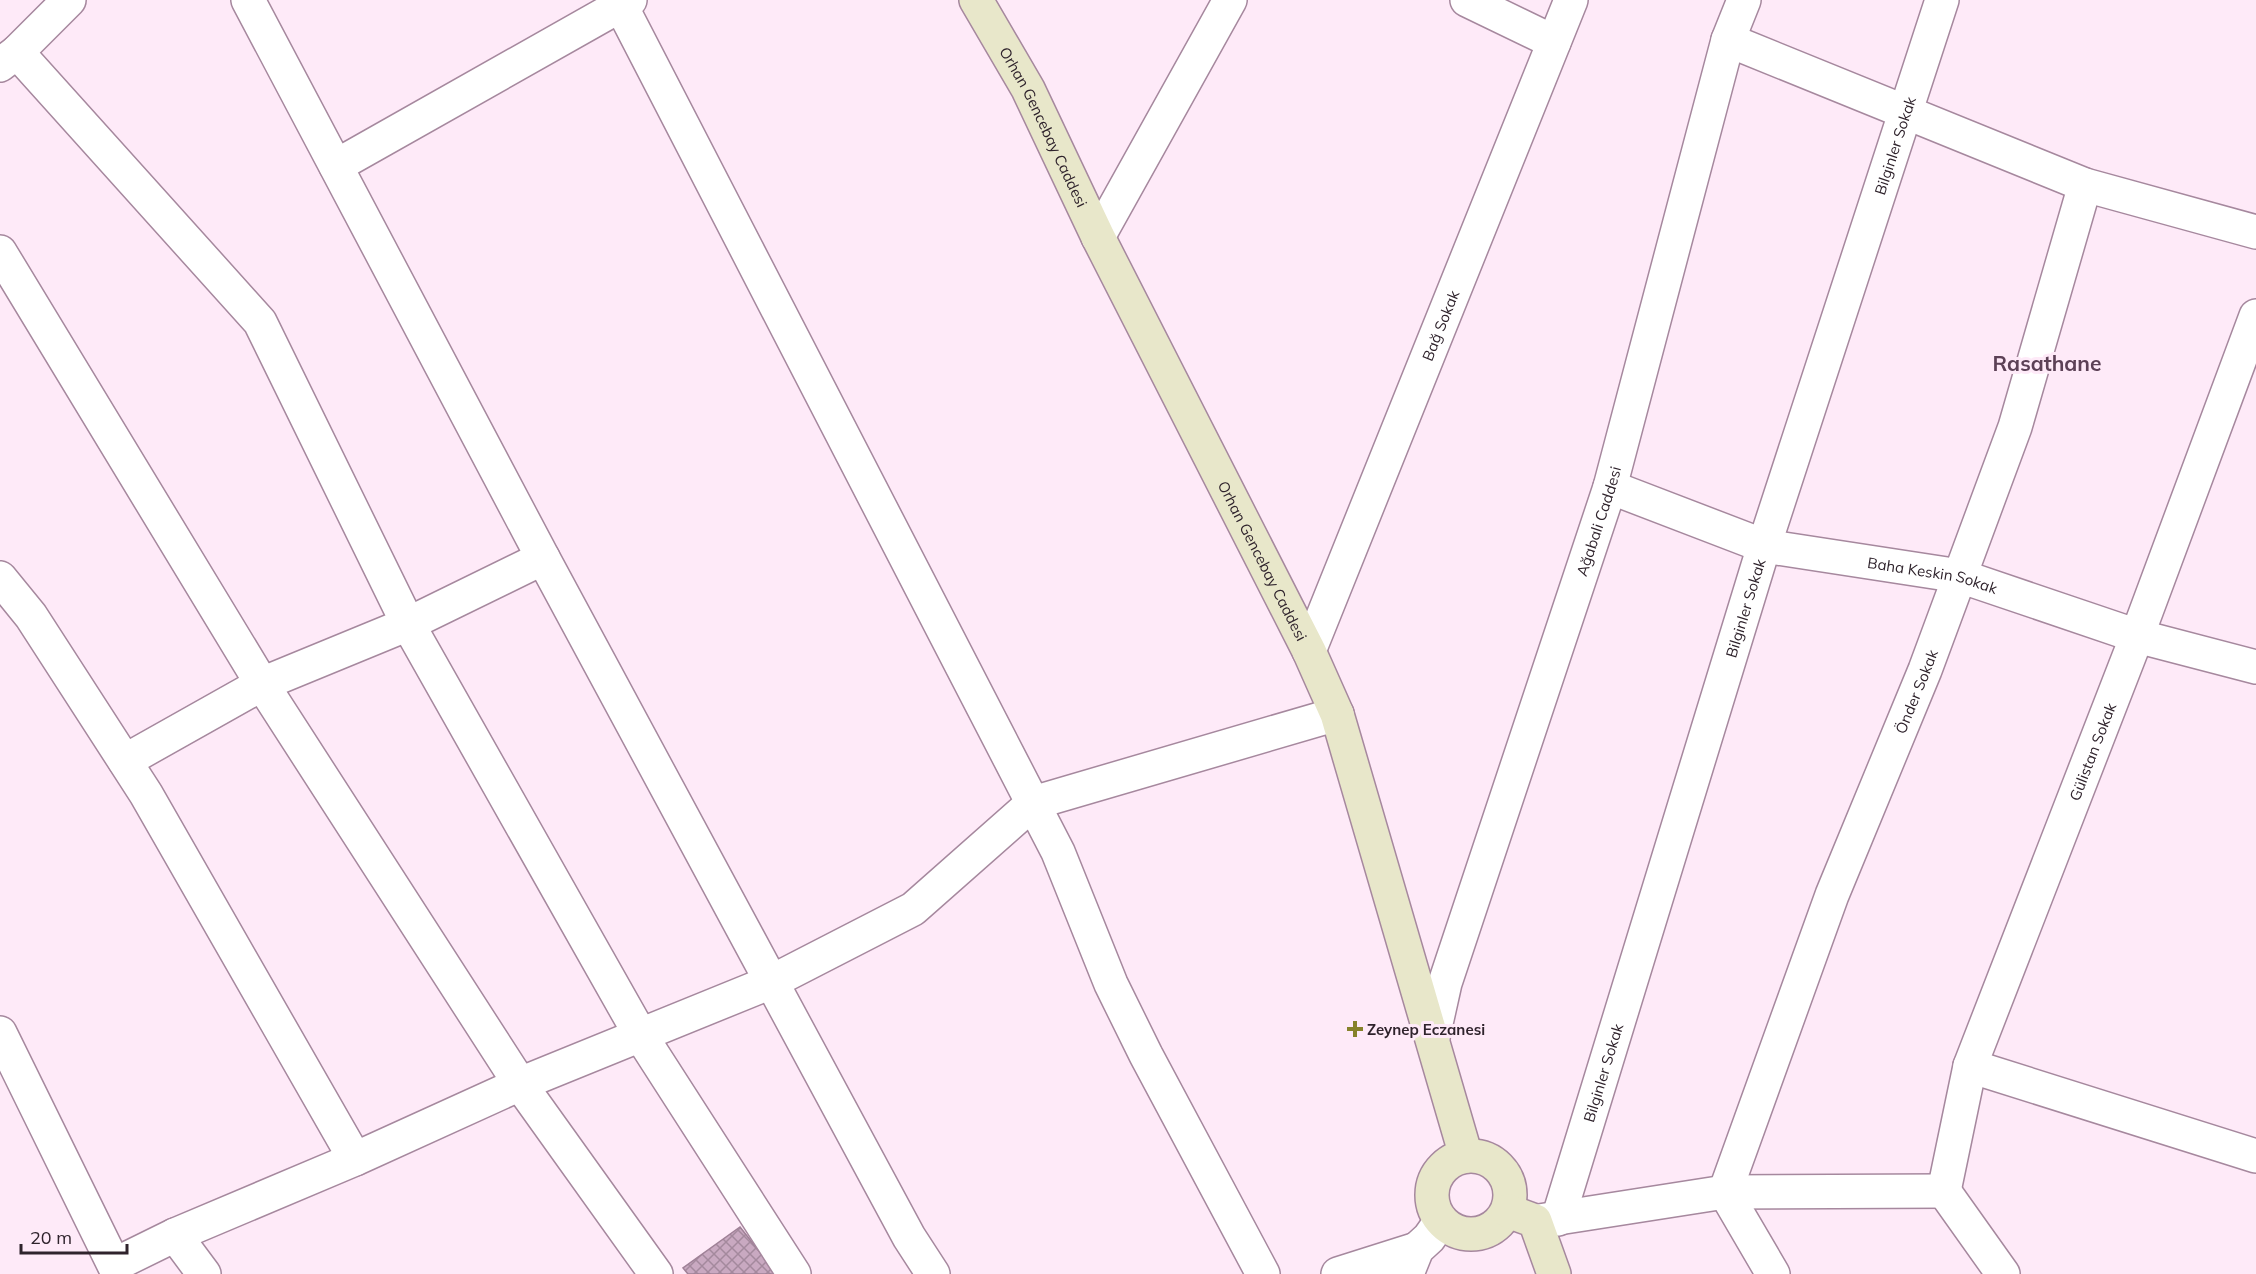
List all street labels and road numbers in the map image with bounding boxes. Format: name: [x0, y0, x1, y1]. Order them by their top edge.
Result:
street label: Orhan Gencebay Caddesi: [996, 43, 1092, 210]
street label: Bilginler Sokak: [1870, 94, 1920, 197]
street label: Bağ Sokak: [1417, 287, 1463, 363]
street label: Ağabali Caddesi: [1572, 464, 1625, 578]
street label: Orhan Gencebay Caddesi: [1214, 477, 1312, 644]
street label: Baha Keskin Sokak: [1866, 552, 2000, 598]
street label: Bilginler Sokak: [1721, 556, 1769, 660]
street label: Önder Sokak: [1890, 646, 1941, 736]
street label: Gülistan Sokak: [2065, 700, 2120, 803]
street label: Bilginler Sokak: [1579, 1021, 1627, 1124]

